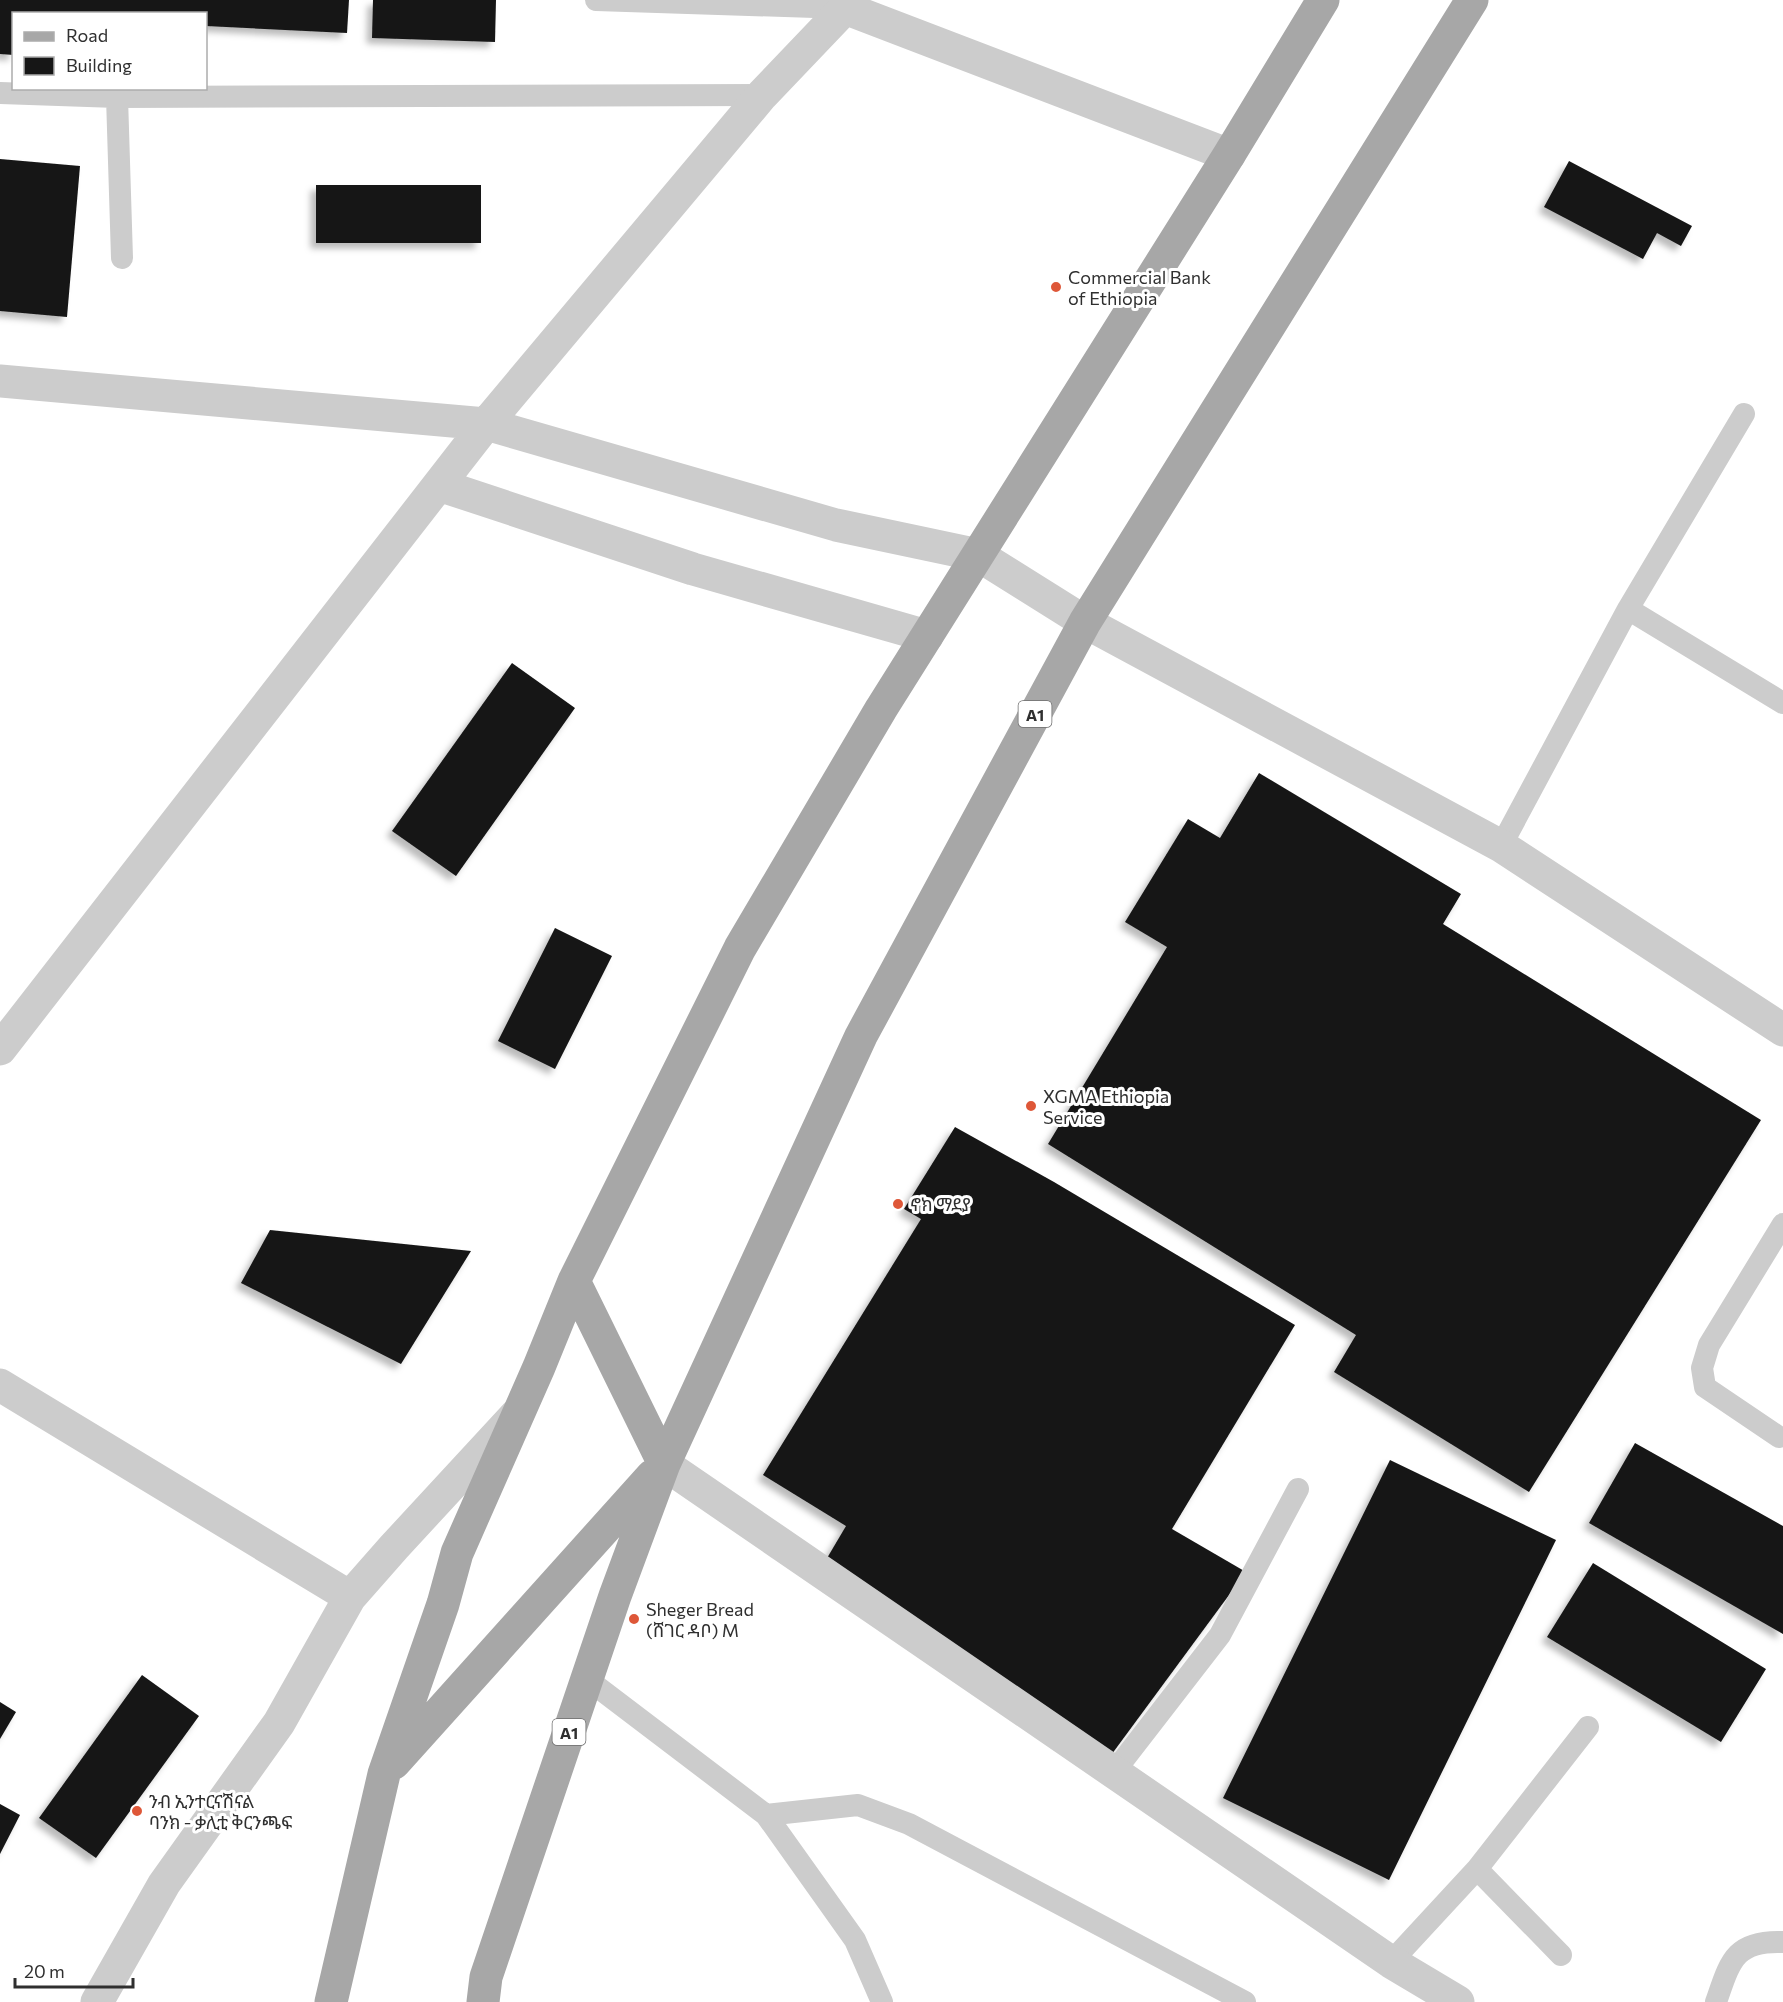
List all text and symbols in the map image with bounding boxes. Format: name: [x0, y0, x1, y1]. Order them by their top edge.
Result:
legend: [12, 12, 207, 90]
text: Road: [66, 24, 108, 46]
text: Building: [66, 54, 132, 76]
place label: Commercial Bank of Ethiopia: [1068, 266, 1211, 309]
marker: Commercial Bank of Ethiopia: [1049, 280, 1063, 294]
road number: A1: [1018, 701, 1052, 727]
place label: XGMA Ethiopia Service: [1043, 1085, 1169, 1128]
marker: XGMA Ethiopia Service: [1024, 1099, 1038, 1113]
place label: ኖክ ማደያ: [910, 1193, 971, 1215]
marker: ኖክ ማደያ: [891, 1197, 905, 1211]
place label: Sheger Bread (ሸገር ዳቦ) M: [646, 1598, 754, 1641]
marker: Sheger Bread (ሸገር ዳቦ) M: [627, 1612, 641, 1626]
road number: A1: [552, 1719, 586, 1745]
place label: ንብ ኢንተርናሽናል ባንክ - ቃሊቲ ቅርንጫፍ: [149, 1790, 292, 1833]
marker: ንብ ኢንተርናሽናል ባንክ - ቃሊቲ ቅርንጫፍ: [130, 1804, 144, 1818]
scale bar: [15, 1951, 134, 1989]
text: 20 m: [24, 1960, 65, 1982]

